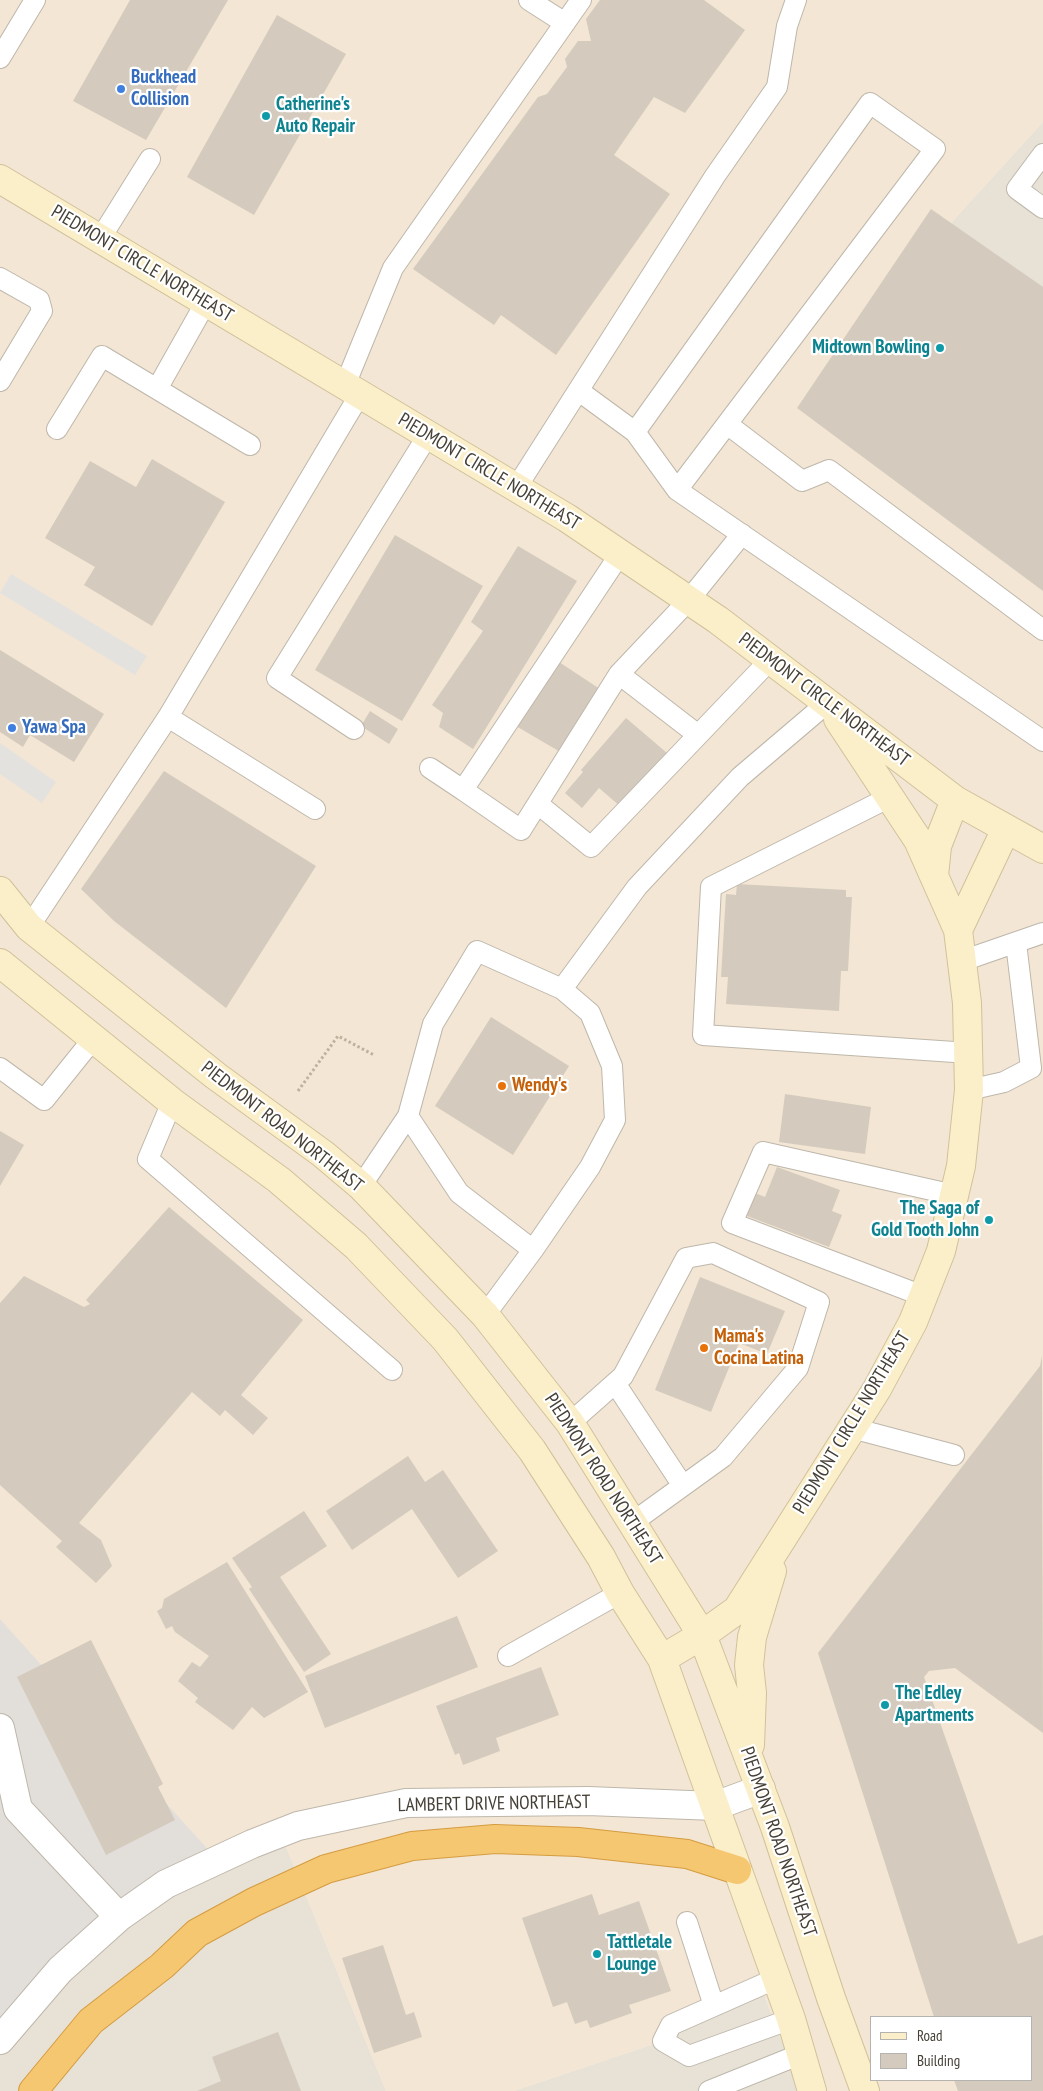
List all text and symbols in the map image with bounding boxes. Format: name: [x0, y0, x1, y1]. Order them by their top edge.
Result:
place label: Buckhead Collision: [131, 67, 196, 111]
marker: Buckhead Collision: [115, 83, 127, 95]
place label: Catherine's Auto Repair: [276, 94, 355, 138]
marker: Catherine's Auto Repair: [260, 110, 272, 122]
street label: PIEDMONT CIRCLE NORTHEAST: [47, 201, 237, 327]
place label: Midtown Bowling: [812, 337, 930, 359]
marker: Midtown Bowling: [934, 342, 946, 354]
street label: PIEDMONT CIRCLE NORTHEAST: [394, 409, 584, 535]
street label: PIEDMONT CIRCLE NORTHEAST: [734, 628, 914, 772]
place label: Yawa Spa: [22, 717, 86, 739]
marker: Yawa Spa: [6, 722, 18, 734]
street label: PIEDMONT ROAD NORTHEAST: [196, 1057, 368, 1197]
place label: Wendy's: [512, 1075, 567, 1097]
marker: Wendy's: [496, 1080, 508, 1092]
place label: The Saga of Gold Tooth John: [871, 1198, 979, 1242]
marker: The Saga of Gold Tooth John: [983, 1214, 995, 1226]
place label: Mama's Cocina Latina: [714, 1326, 804, 1370]
street label: PIEDMONT CIRCLE NORTHEAST: [789, 1328, 915, 1518]
marker: Mama's Cocina Latina: [698, 1342, 710, 1354]
street label: PIEDMONT ROAD NORTHEAST: [539, 1389, 667, 1569]
place label: The Edley Apartments: [895, 1683, 974, 1727]
marker: The Edley Apartments: [879, 1699, 891, 1711]
street label: PIEDMONT ROAD NORTHEAST: [735, 1744, 821, 1940]
street label: LAMBERT DRIVE NORTHEAST: [397, 1791, 591, 1817]
place label: Tattletale Lounge: [607, 1932, 672, 1976]
marker: Tattletale Lounge: [591, 1948, 603, 1960]
legend: [870, 2016, 1033, 2081]
text: Road: [917, 2026, 943, 2045]
text: Building: [917, 2051, 960, 2070]

